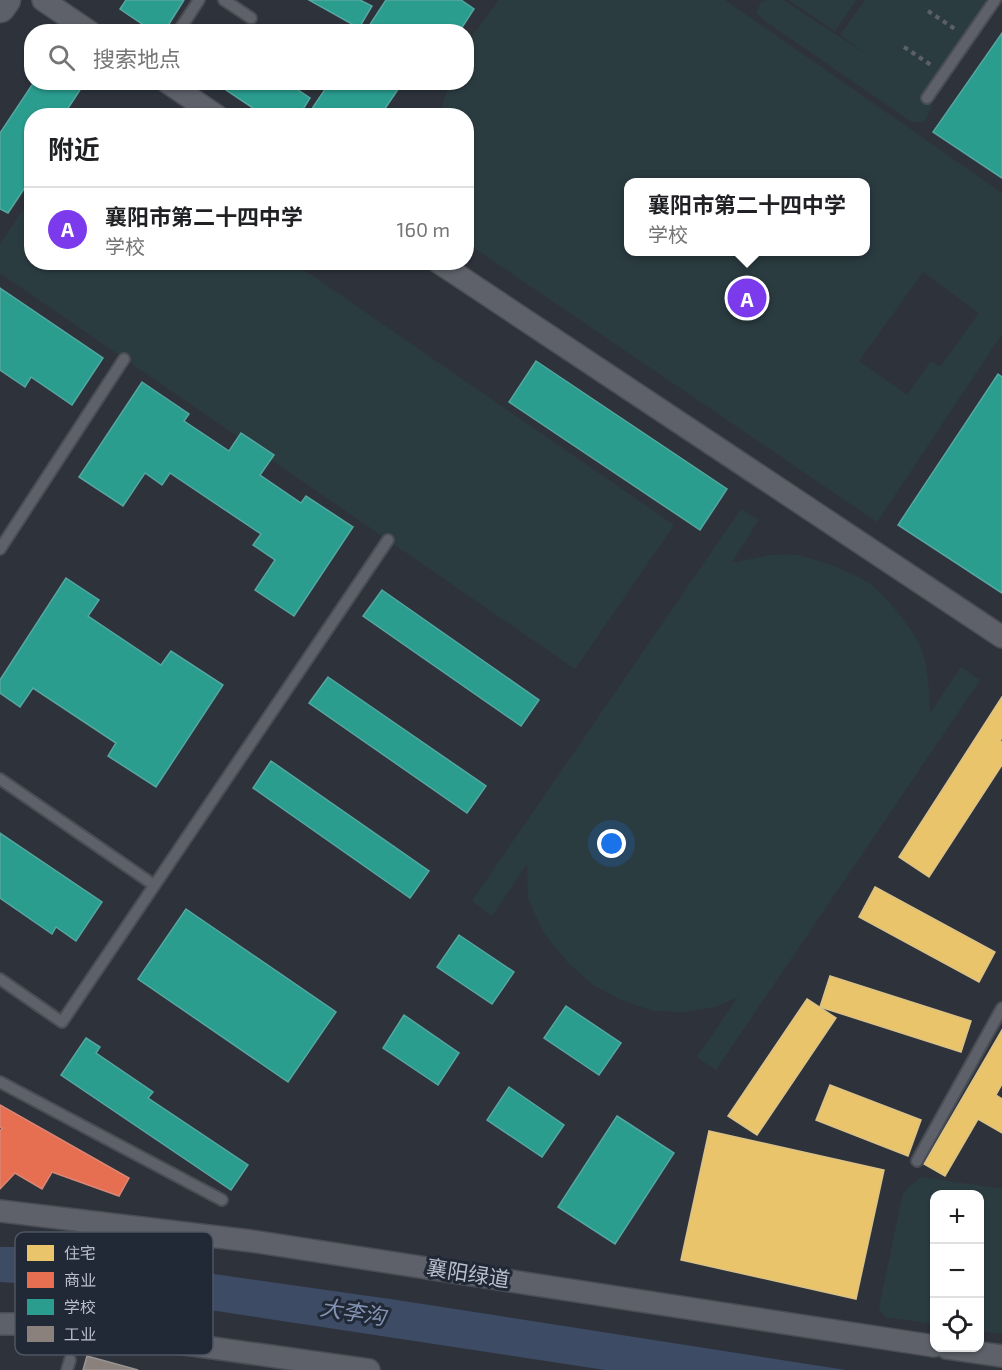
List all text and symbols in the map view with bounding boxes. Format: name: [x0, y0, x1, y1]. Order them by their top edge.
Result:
search box: [24, 24, 474, 90]
icon: search: [45, 41, 78, 74]
text: 搜索地点: [93, 45, 181, 71]
text: 附近: [48, 133, 100, 164]
popup: [624, 178, 870, 256]
text: 襄阳市第二十四中学: [648, 191, 846, 217]
text: 襄阳市第二十四中学: [105, 203, 303, 229]
text: A: [61, 217, 74, 241]
text: 160 m: [397, 217, 450, 241]
text: 学校: [648, 222, 688, 246]
text: 学校: [105, 234, 145, 258]
pin: A: [728, 276, 766, 320]
your location: [597, 829, 626, 858]
map controls: [930, 1190, 984, 1352]
button: +: [930, 1190, 984, 1244]
legend: [15, 1232, 213, 1355]
text: 住宅: [64, 1243, 96, 1262]
button: −: [930, 1244, 984, 1298]
street label: 襄阳绿道: [425, 1254, 512, 1291]
text: 商业: [64, 1270, 96, 1289]
water label: 大李沟: [319, 1293, 390, 1329]
text: 学校: [64, 1297, 96, 1316]
button: locate: [930, 1298, 984, 1352]
text: 工业: [64, 1324, 96, 1343]

